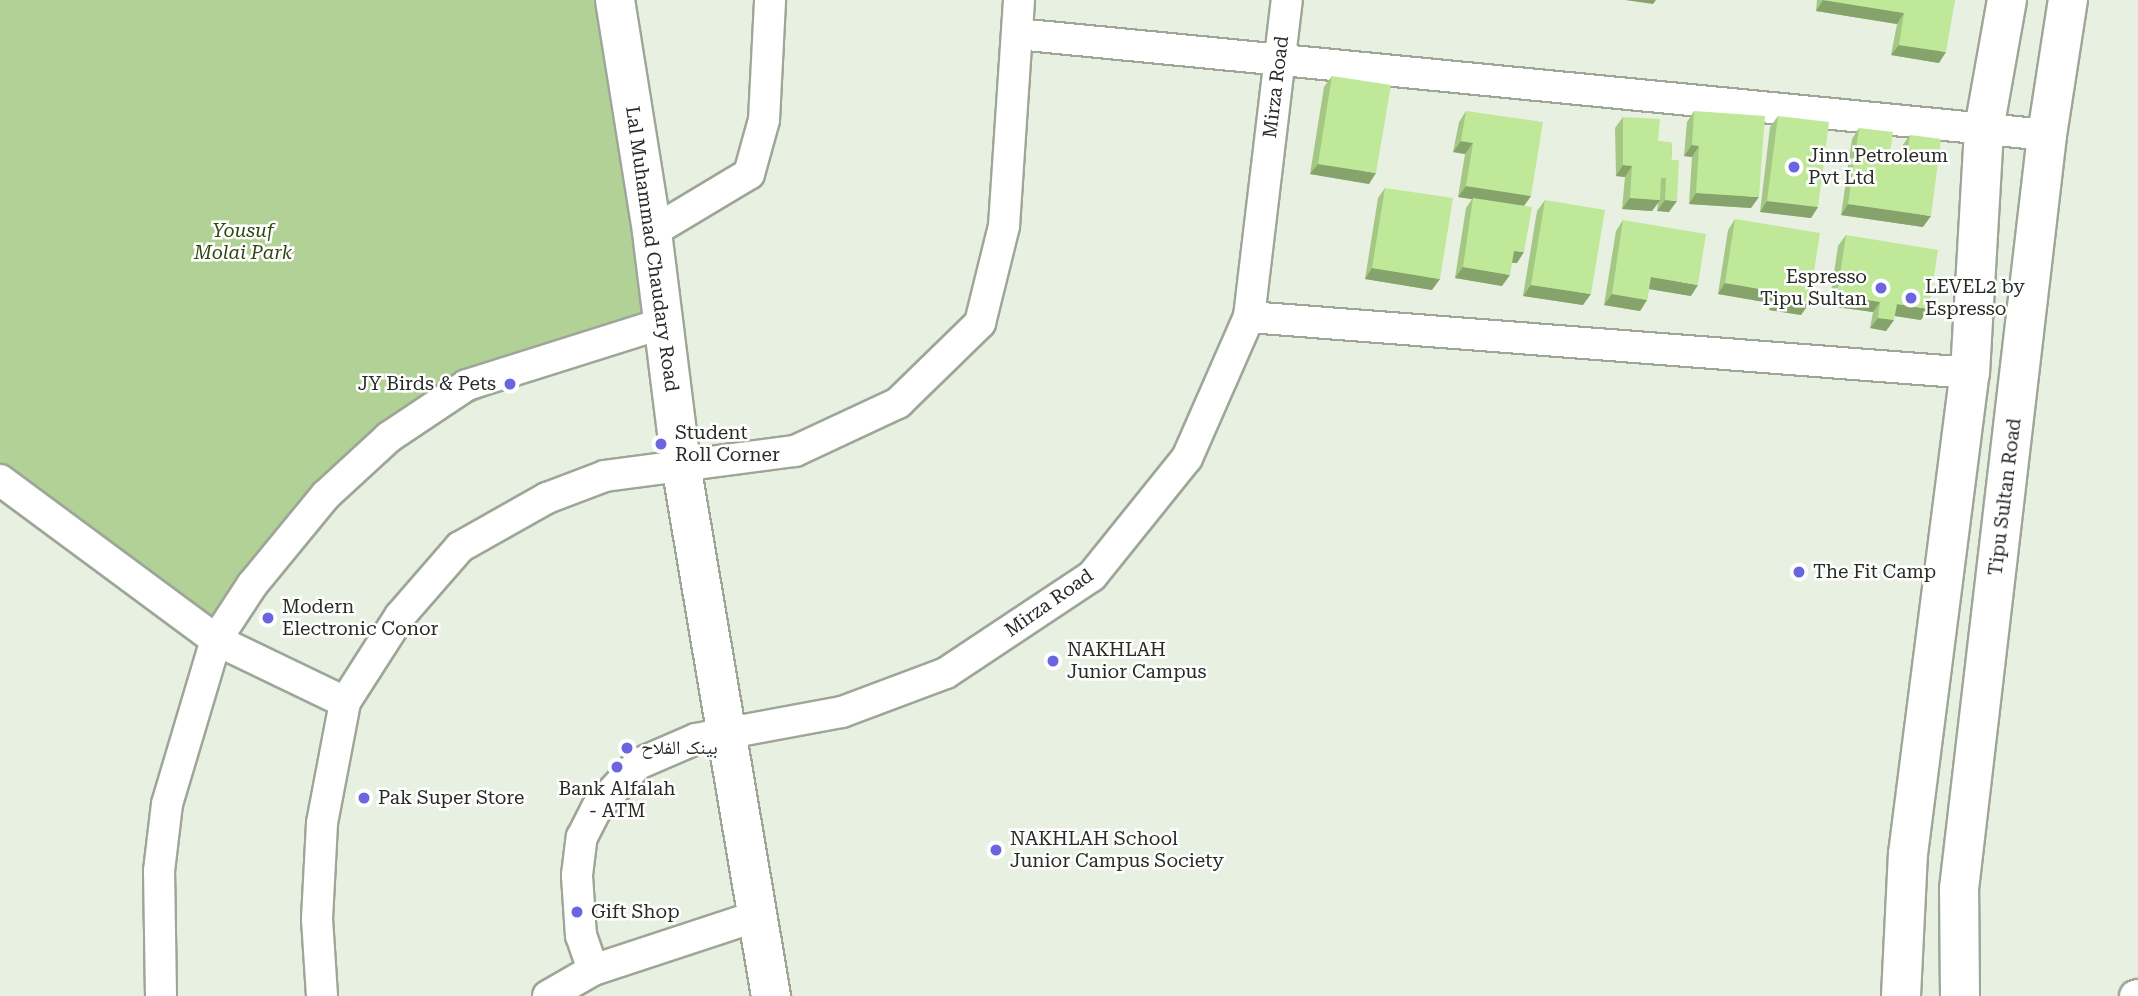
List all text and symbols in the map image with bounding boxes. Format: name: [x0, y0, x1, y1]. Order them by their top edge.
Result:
street label: Mirza Road: [1258, 35, 1294, 139]
street label: Lal Muhammad Chaudary Road: [621, 105, 683, 393]
place label: Jinn Petroleum Pvt Ltd: [1808, 145, 1948, 189]
marker: Jinn Petroleum Pvt Ltd: [1786, 159, 1802, 175]
park label: Yousuf Molai Park: [194, 220, 292, 264]
place label: Espresso Tipu Sultan: [1760, 266, 1867, 310]
place label: LEVEL2 by Espresso: [1925, 276, 2025, 320]
marker: Espresso Tipu Sultan: [1873, 280, 1889, 296]
marker: LEVEL2 by Espresso: [1903, 290, 1919, 306]
place label: JY Birds & Pets: [358, 373, 496, 395]
marker: JY Birds & Pets: [502, 376, 518, 392]
street label: Tipu Sultan Road: [1984, 417, 2026, 577]
place label: Student Roll Corner: [675, 422, 780, 466]
marker: Student Roll Corner: [653, 436, 669, 452]
place label: The Fit Camp: [1813, 561, 1936, 583]
street label: Mirza Road: [1000, 564, 1098, 642]
marker: The Fit Camp: [1791, 564, 1807, 580]
place label: Modern Electronic Conor: [282, 596, 438, 640]
marker: Modern Electronic Conor: [260, 610, 276, 626]
place label: NAKHLAH Junior Campus: [1067, 639, 1206, 683]
marker: NAKHLAH Junior Campus: [1045, 653, 1061, 669]
place label: بینک الفلاح: [641, 737, 718, 759]
marker: بینک الفلاح: [619, 740, 635, 756]
marker: Bank Alfalah - ATM: [609, 759, 625, 775]
place label: Bank Alfalah - ATM: [558, 778, 676, 822]
place label: Pak Super Store: [378, 787, 524, 809]
marker: Pak Super Store: [356, 790, 372, 806]
place label: NAKHLAH School Junior Campus Society: [1010, 828, 1224, 872]
marker: NAKHLAH School Junior Campus Society: [988, 842, 1004, 858]
place label: Gift Shop: [591, 901, 680, 923]
marker: Gift Shop: [569, 904, 585, 920]

